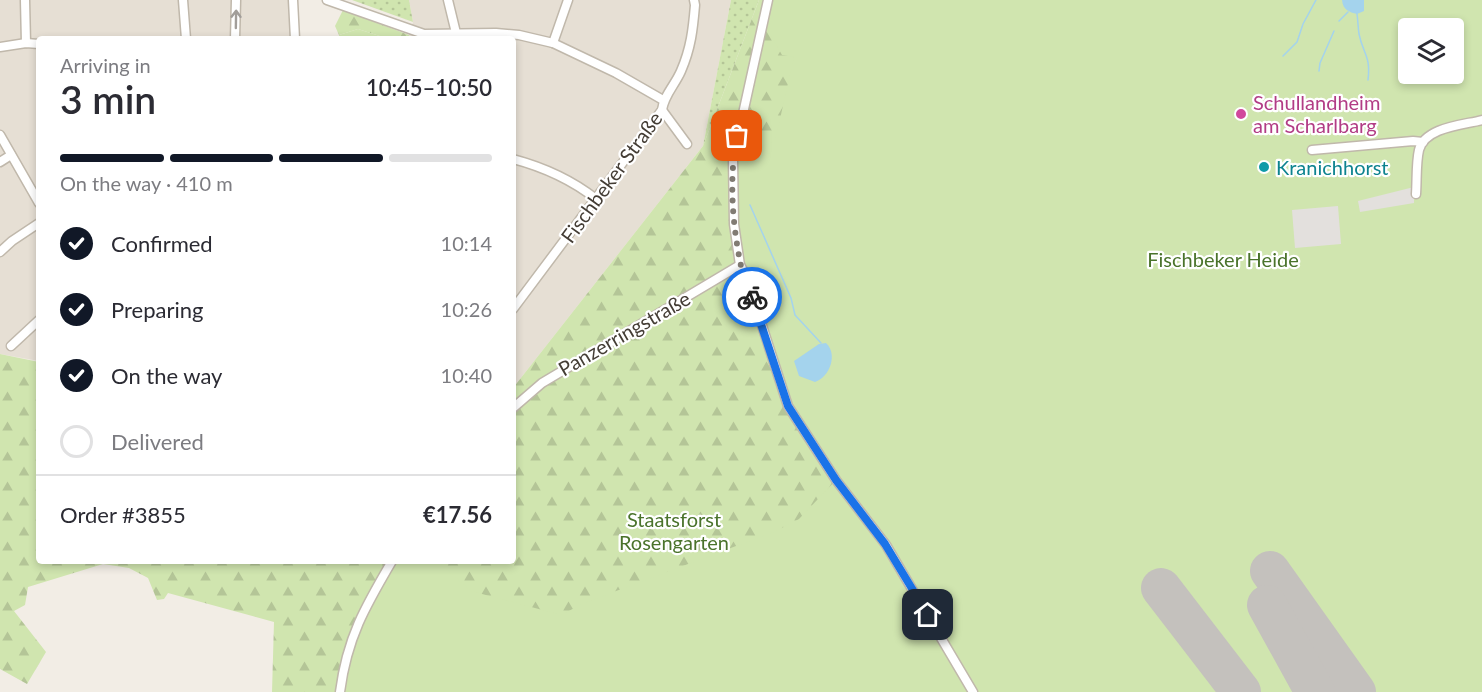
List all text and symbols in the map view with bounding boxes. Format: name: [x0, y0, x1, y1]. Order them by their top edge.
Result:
one-way arrow: [230, 10, 241, 30]
map controls: [1398, 18, 1464, 84]
button: layers: [1398, 18, 1464, 84]
text: Arriving in: [60, 53, 151, 77]
text: 10:45–10:50: [366, 74, 492, 101]
text: 3 min: [60, 76, 156, 122]
place label: Schullandheim am Scharlbarg: [1253, 90, 1380, 137]
street label: Fischbeker Straße: [555, 107, 667, 247]
marker: Schullandheim am Scharlbarg: [1234, 107, 1248, 121]
pin: [711, 110, 762, 161]
icon: bag: [720, 119, 753, 152]
place label: Kranichhorst: [1276, 155, 1389, 179]
marker: Kranichhorst: [1257, 160, 1271, 174]
text: On the way · 410 m: [60, 171, 233, 195]
icon: check: [60, 227, 93, 260]
text: Confirmed: [111, 230, 213, 257]
text: 10:14: [441, 231, 492, 255]
park label: Fischbeker Heide: [1147, 247, 1299, 271]
courier: [722, 267, 782, 327]
icon: bike: [736, 281, 769, 314]
street label: Panzerringstraße: [554, 286, 694, 380]
icon: check: [60, 293, 93, 326]
text: Preparing: [111, 296, 203, 323]
text: 10:26: [441, 297, 492, 321]
icon: check: [60, 359, 93, 392]
text: On the way: [111, 362, 222, 389]
text: 10:40: [441, 363, 492, 387]
text: Delivered: [111, 428, 204, 455]
text: Order #3855: [60, 501, 186, 528]
text: €17.56: [423, 501, 492, 528]
park label: Staatsforst Rosengarten: [619, 507, 729, 554]
pin: [902, 589, 953, 640]
icon: home: [911, 598, 944, 631]

